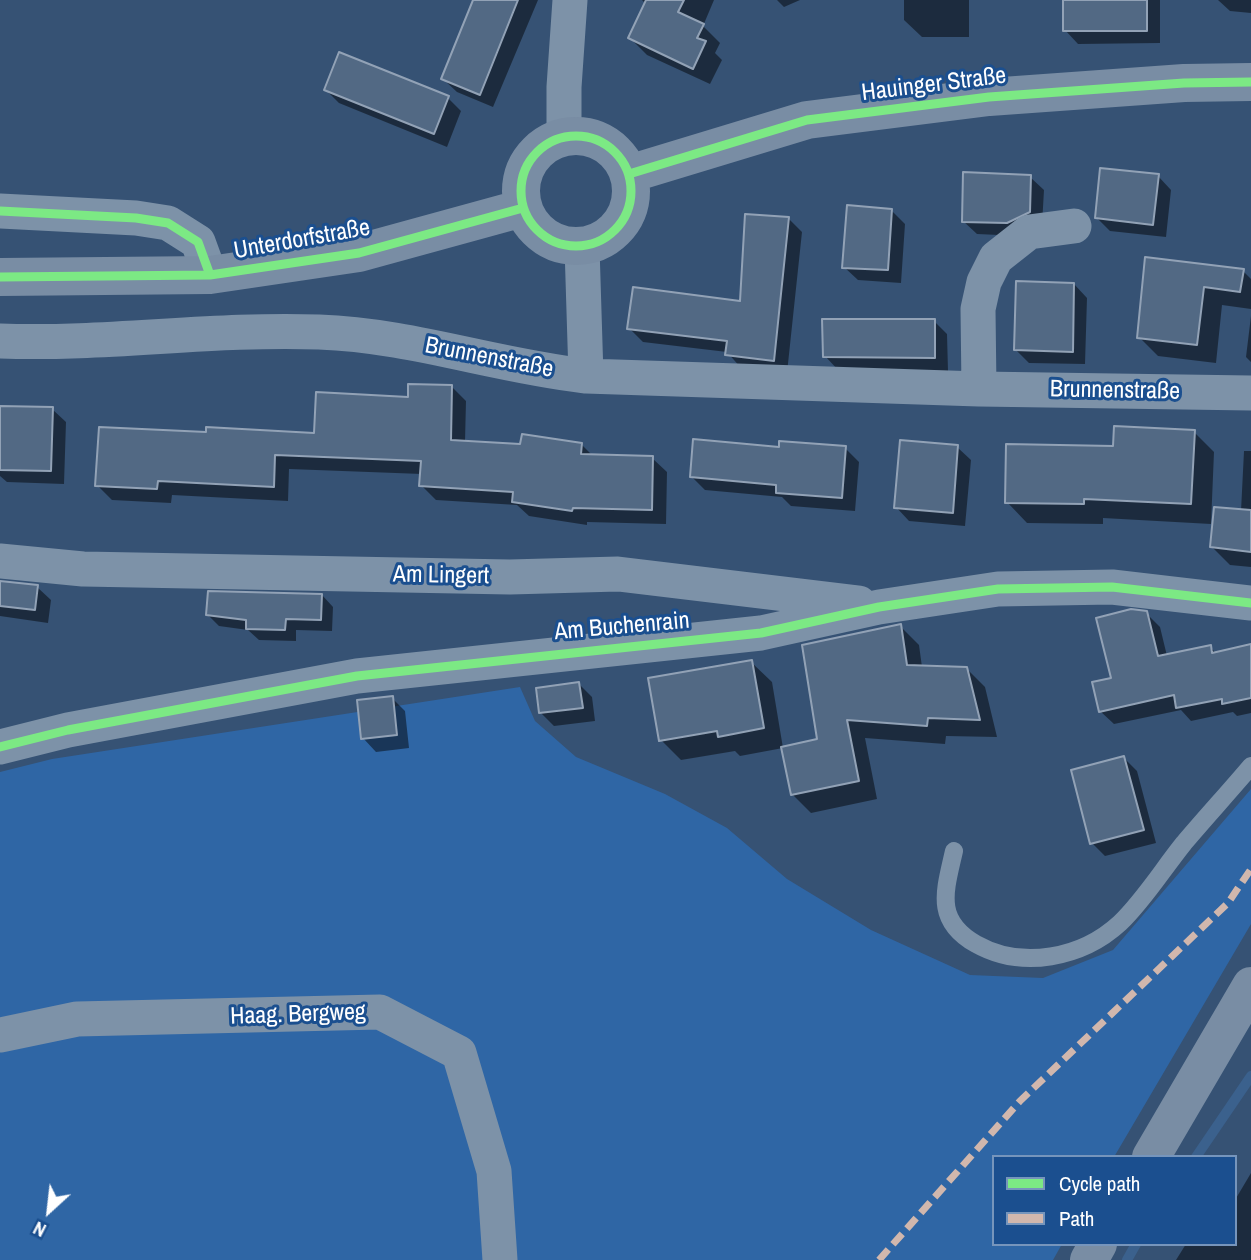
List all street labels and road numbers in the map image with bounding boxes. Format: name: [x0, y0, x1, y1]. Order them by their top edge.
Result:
street label: Hauinger Straße: [860, 62, 1008, 108]
street label: Unterdorfstraße: [232, 214, 372, 266]
street label: Brunnenstraße: [422, 331, 556, 385]
street label: Brunnenstraße: [1050, 375, 1180, 407]
street label: Am Lingert: [393, 561, 489, 591]
street label: Am Buchenrain: [553, 607, 691, 647]
street label: Haag. Bergweg: [230, 998, 366, 1032]

